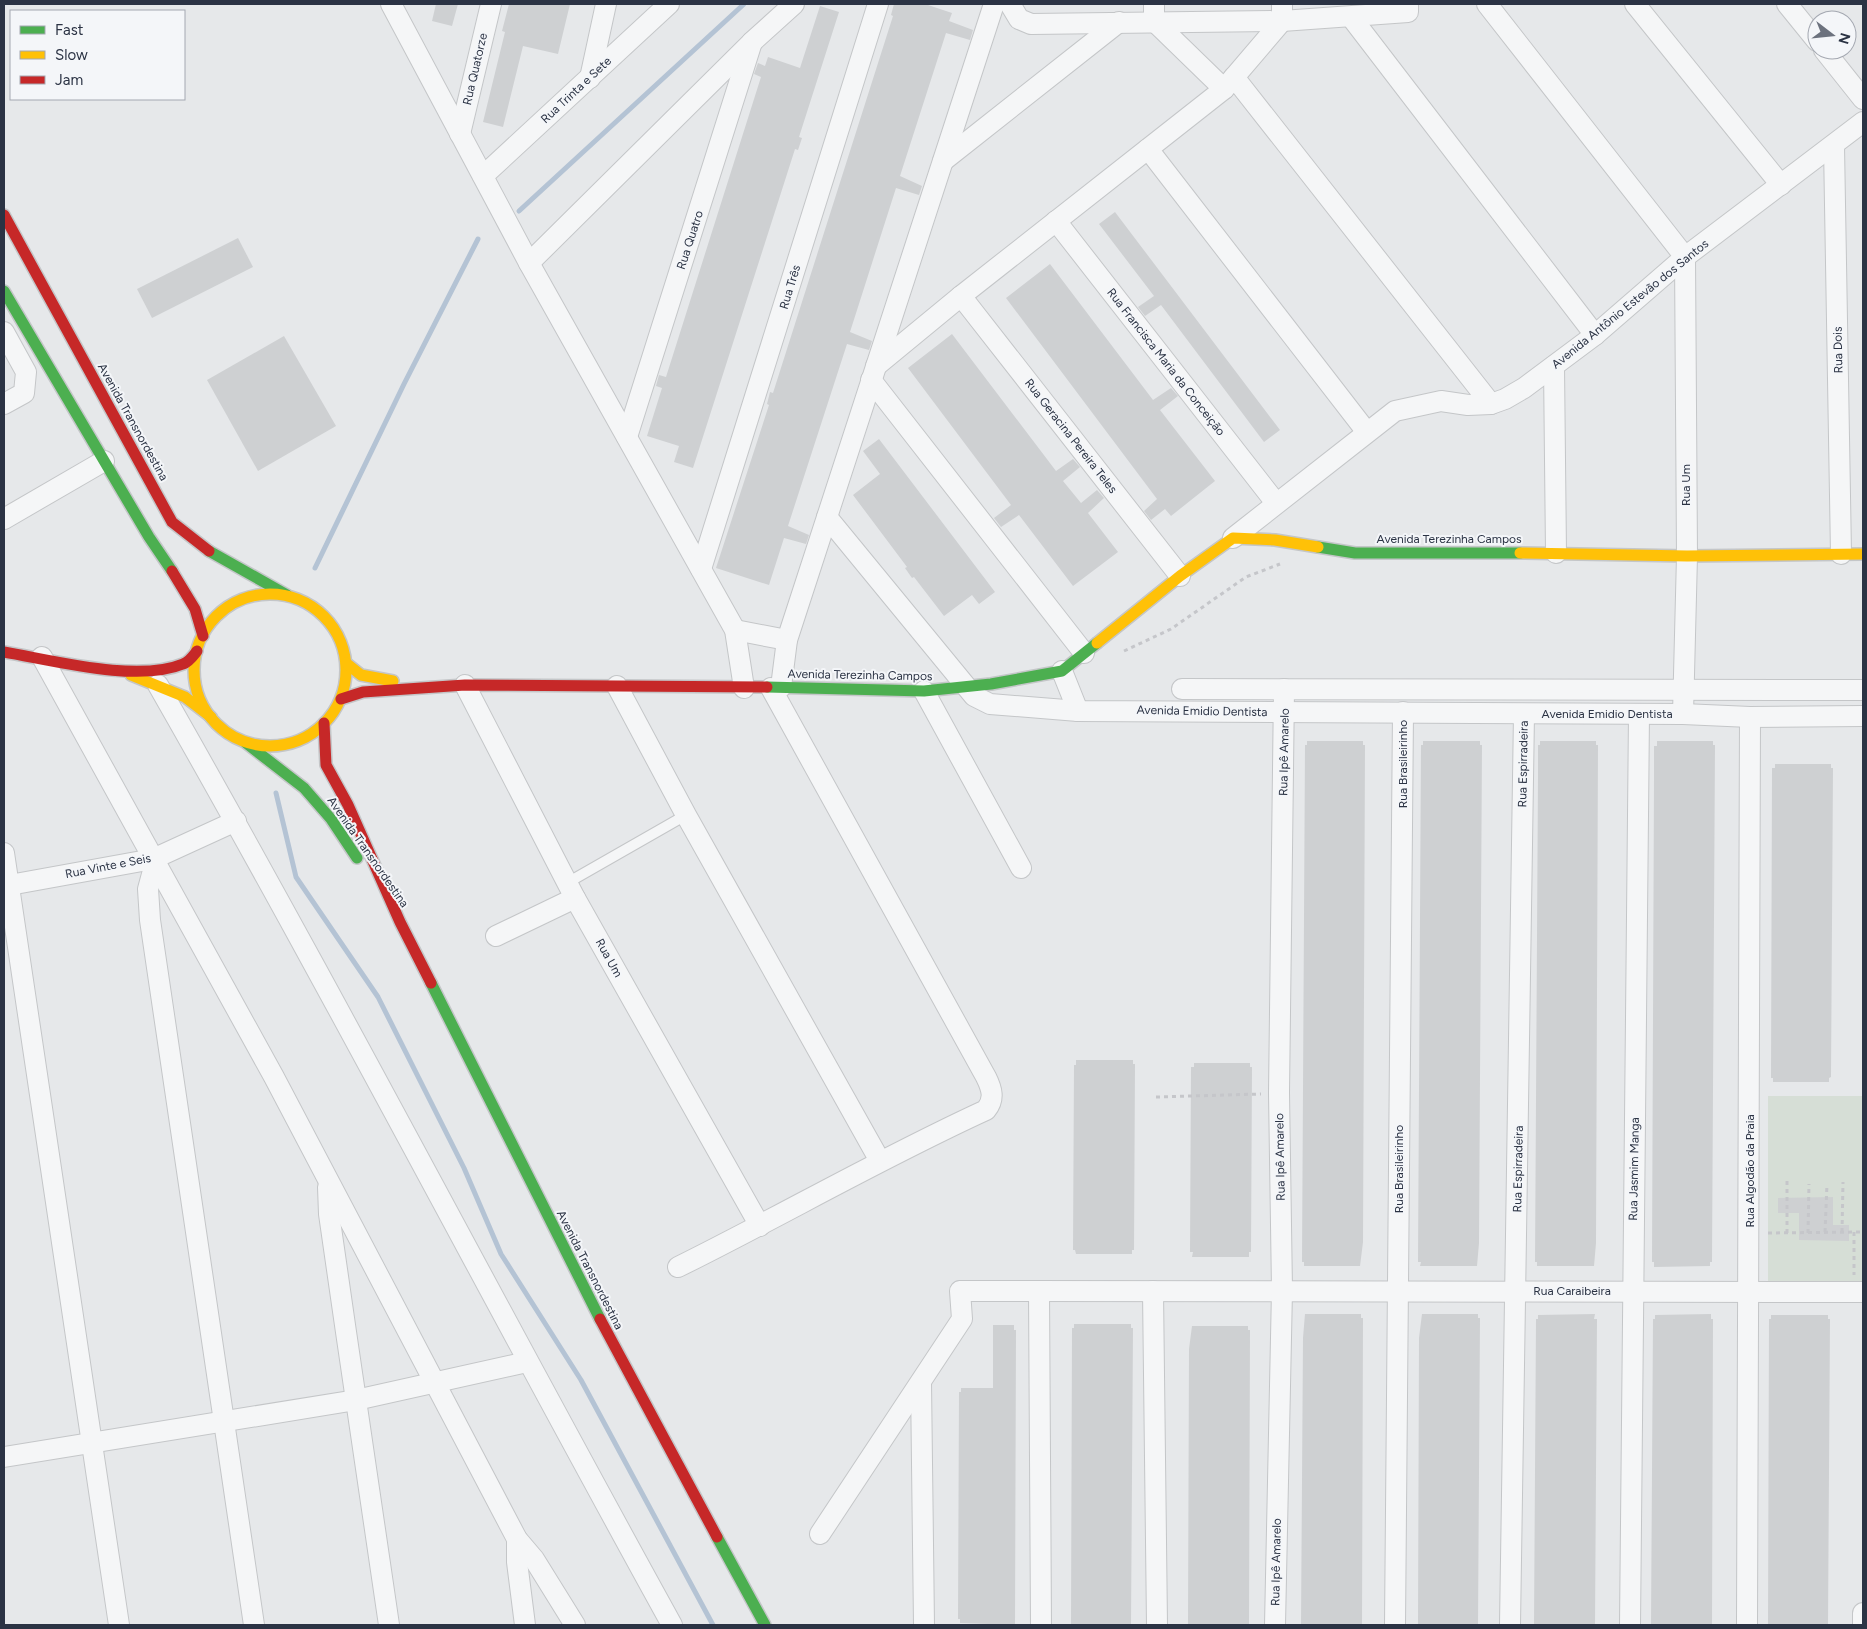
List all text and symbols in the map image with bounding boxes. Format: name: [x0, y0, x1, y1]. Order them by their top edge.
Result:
legend: [10, 10, 185, 100]
north arrow: [1807, 10, 1857, 60]
text: Fast: [55, 21, 84, 39]
street label: Rua Quatorze: [460, 31, 490, 106]
text: N: [1834, 31, 1854, 46]
text: Slow: [55, 46, 88, 64]
street label: Rua Trinta e Sete: [538, 54, 614, 126]
text: Jam: [55, 71, 83, 89]
street label: Rua Quatro: [674, 209, 706, 271]
street label: Avenida Antônio Estevão dos Santos: [1549, 236, 1711, 372]
street label: Rua Três: [777, 263, 803, 311]
street label: Rua Francisca Maria da Conceição: [1104, 286, 1228, 438]
street label: Rua Dois: [1831, 326, 1845, 374]
street label: Avenida Transnordestina: [95, 361, 171, 483]
street label: Rua Geracina Pereira Teles: [1022, 376, 1120, 496]
street label: Rua Um: [1679, 464, 1693, 506]
street label: Avenida Terezinha Campos: [1376, 532, 1522, 546]
street label: Avenida Terezinha Campos: [787, 667, 933, 683]
street label: Avenida Emidio Dentista: [1136, 703, 1268, 719]
street label: Avenida Emidio Dentista: [1541, 707, 1673, 721]
street label: Rua Ipê Amarelo: [1276, 708, 1292, 796]
street label: Rua Brasileirinho: [1396, 720, 1410, 808]
street label: Rua Espirradeira: [1515, 721, 1531, 807]
street label: Avenida Transnordestina: [324, 794, 412, 910]
street label: Rua Vinte e Seis: [64, 851, 152, 881]
street label: Rua Um: [593, 936, 625, 980]
street label: Rua Ipê Amarelo: [1272, 1113, 1288, 1201]
street label: Rua Algodão da Praia: [1743, 1114, 1757, 1228]
street label: Rua Jasmim Manga: [1626, 1117, 1642, 1221]
street label: Rua Brasileirinho: [1392, 1125, 1406, 1213]
street label: Rua Espirradeira: [1510, 1126, 1526, 1212]
street label: Avenida Transnordestina: [554, 1208, 626, 1332]
street label: Rua Caraibeira: [1533, 1284, 1611, 1298]
street label: Rua Ipê Amarelo: [1268, 1518, 1284, 1606]

